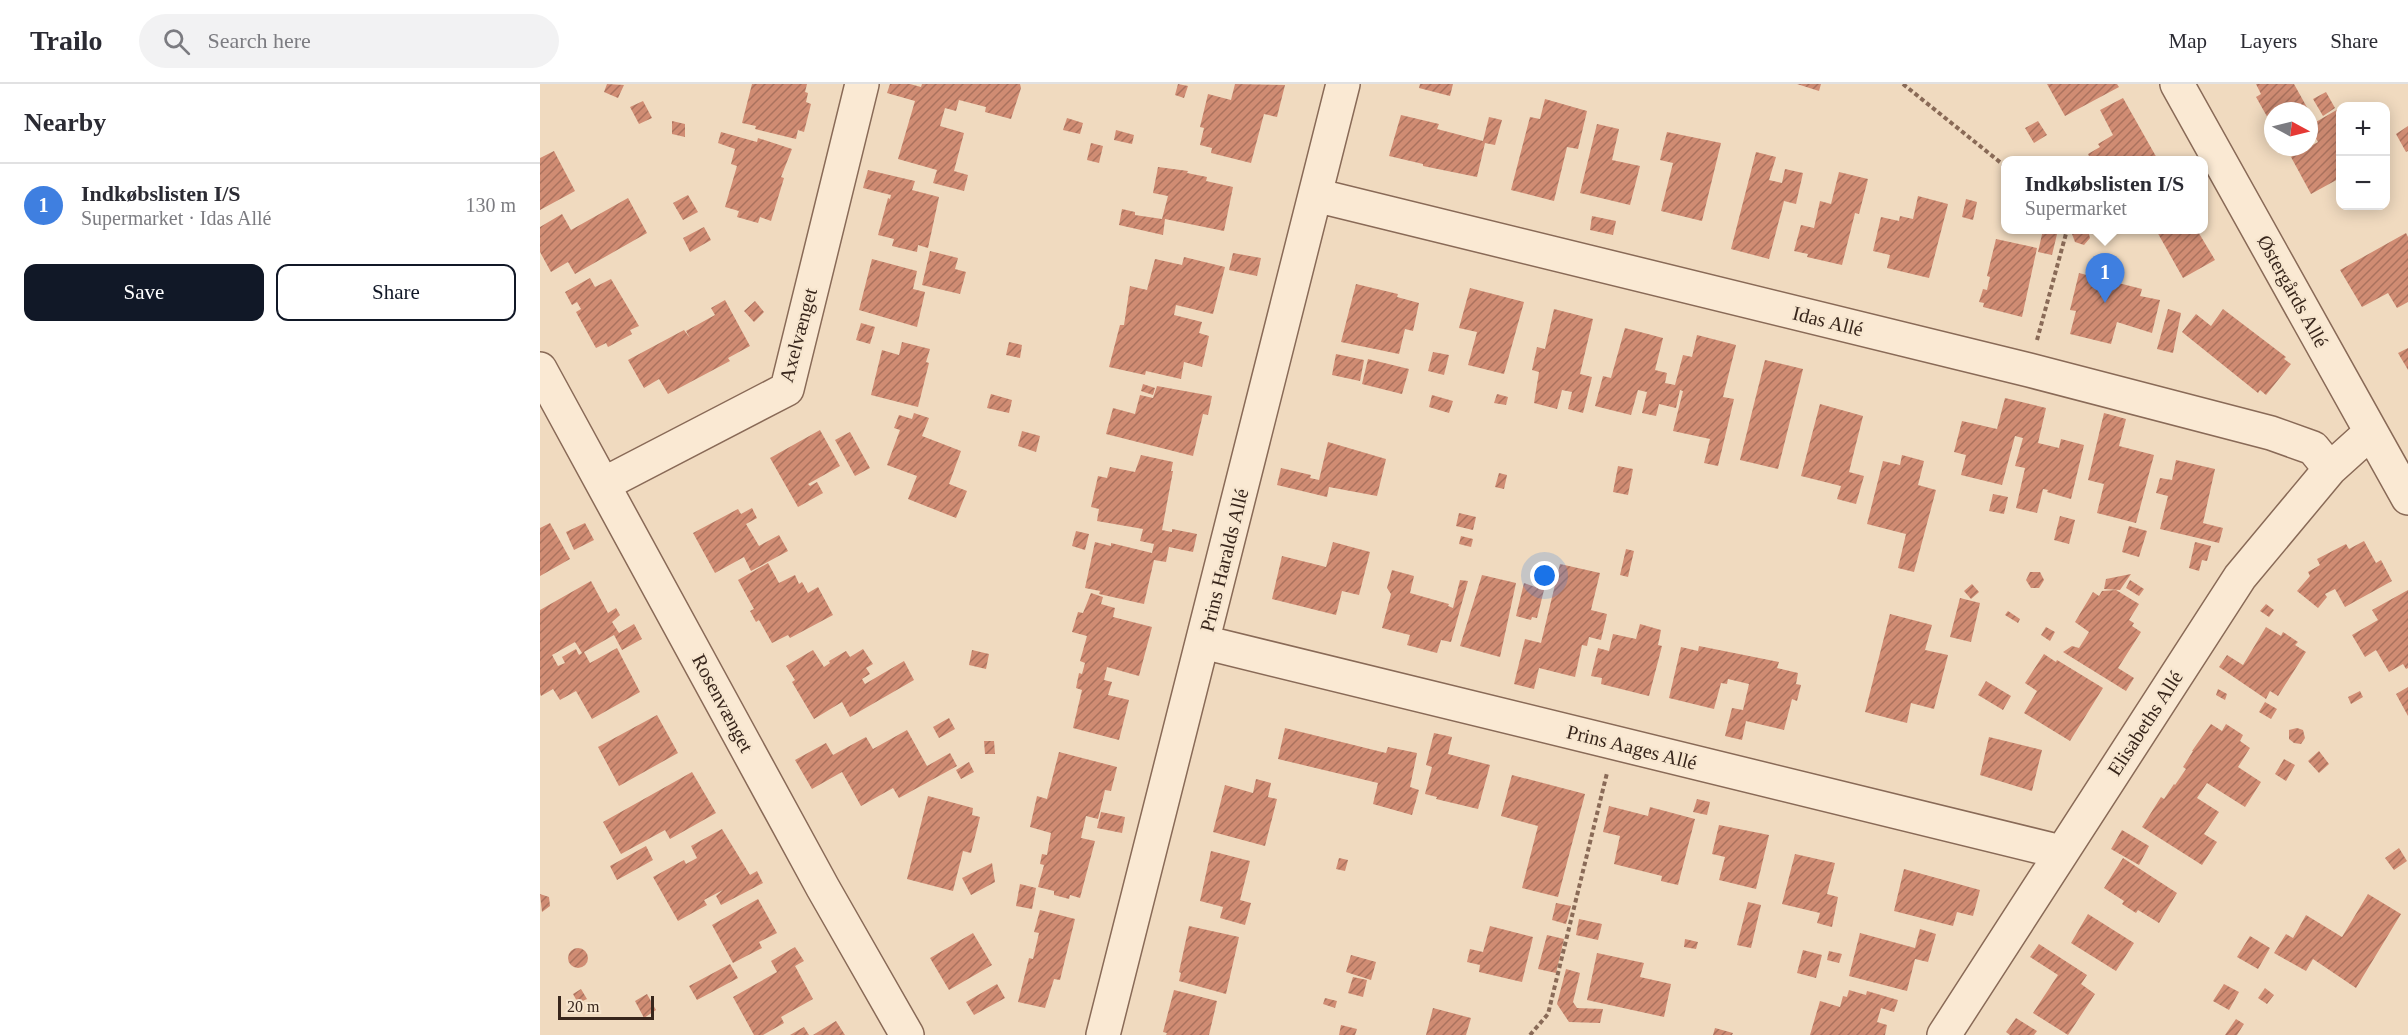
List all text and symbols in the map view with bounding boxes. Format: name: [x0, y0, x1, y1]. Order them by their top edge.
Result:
search box: [139, 14, 559, 68]
text: Trailo: [30, 25, 103, 56]
icon: search: [160, 25, 193, 58]
text: Search here: [208, 28, 311, 53]
text: Map: [2169, 29, 2207, 53]
text: Layers: [2240, 29, 2297, 53]
text: Share: [2330, 29, 2378, 53]
north arrow: [2264, 102, 2318, 156]
map controls: [2336, 102, 2390, 210]
button: +: [2336, 102, 2390, 156]
text: Nearby: [24, 108, 106, 137]
popup: [2001, 156, 2208, 234]
button: −: [2336, 156, 2390, 210]
text: Indkøbslisten I/S: [2025, 171, 2184, 196]
text: Indkøbslisten I/S: [81, 181, 241, 206]
text: 1: [39, 194, 49, 216]
text: 130 m: [465, 194, 516, 216]
text: Supermarket: [2025, 197, 2127, 219]
text: Supermarket · Idas Allé: [81, 207, 272, 229]
street label: Østergårds Allé: [2252, 231, 2333, 351]
pin: 1: [2086, 254, 2124, 303]
button: Save: [24, 264, 264, 321]
button: Share: [276, 264, 516, 321]
street label: Axelvænget: [775, 285, 822, 385]
street label: Idas Allé: [1791, 302, 1866, 340]
street label: Prins Haralds Allé: [1196, 486, 1252, 634]
your location: [1530, 561, 1559, 590]
street label: Rosenvænget: [687, 650, 758, 757]
street label: Elisabeths Allé: [2103, 666, 2187, 780]
street label: Prins Aages Allé: [1564, 720, 1699, 775]
scale bar: [558, 993, 654, 1020]
text: 20 m: [567, 998, 599, 1015]

